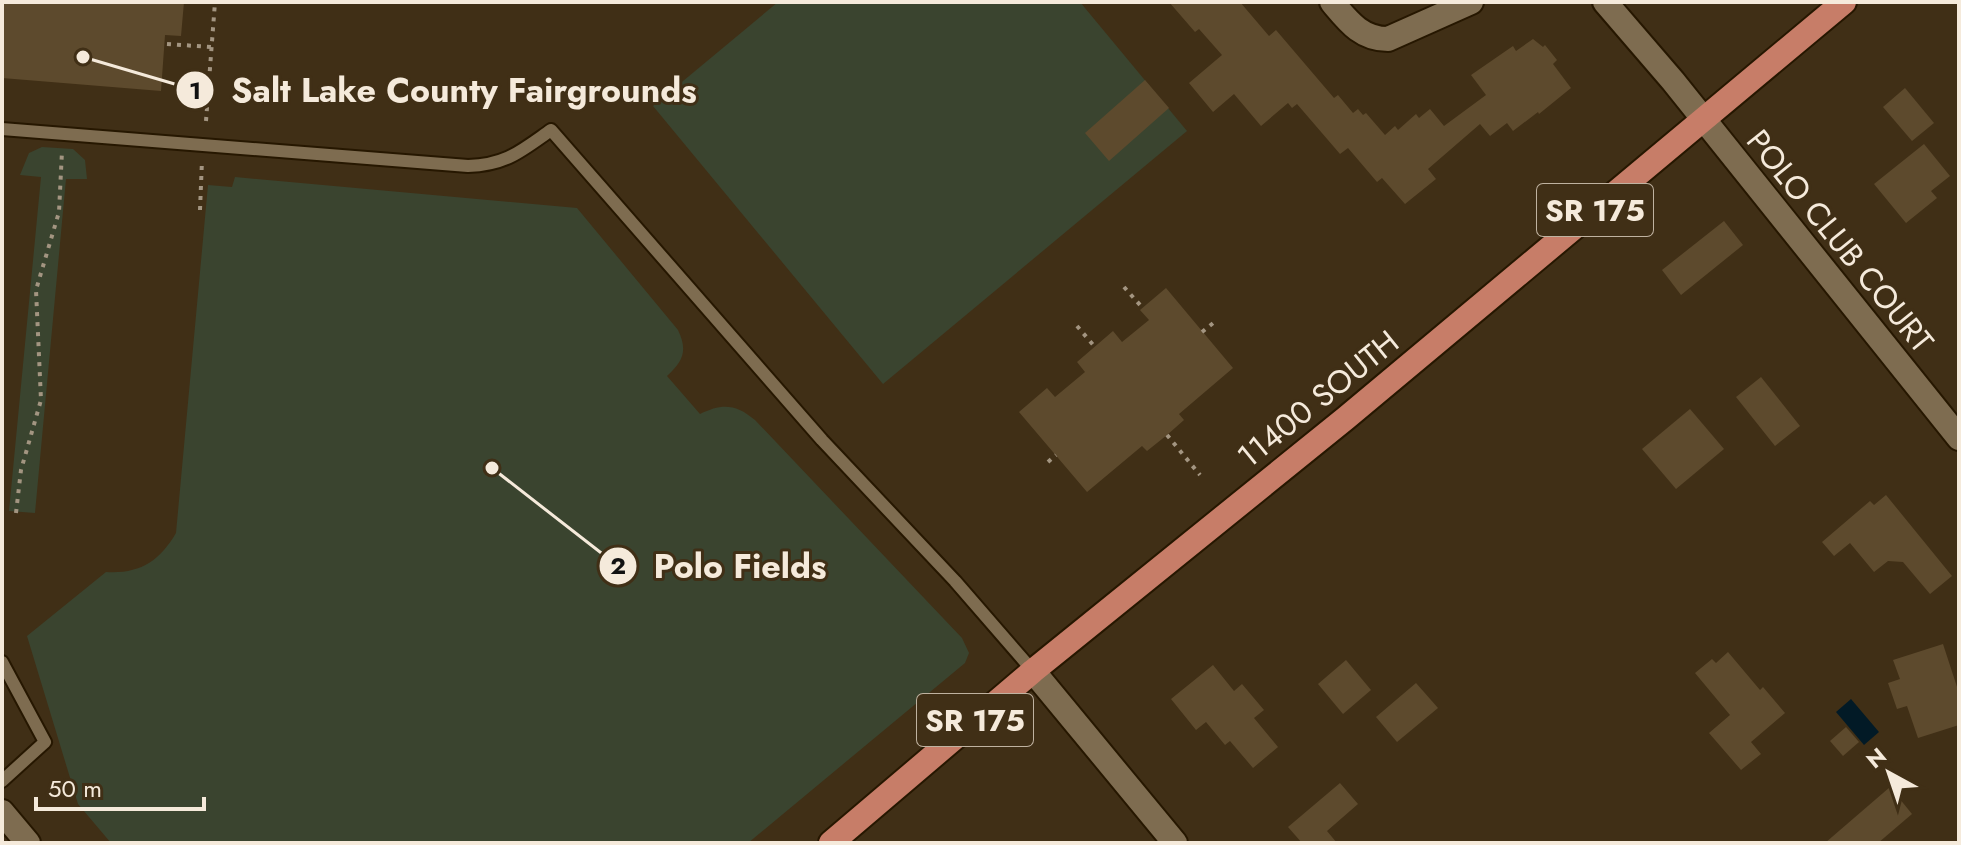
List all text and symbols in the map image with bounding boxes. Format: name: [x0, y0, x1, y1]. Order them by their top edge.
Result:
callout: Salt Lake County Fairgrounds: [175, 61, 713, 119]
text: Salt Lake County Fairgrounds: [231, 66, 697, 115]
text: 1: [189, 73, 201, 108]
street label: POLO CLUB COURT: [1736, 120, 1944, 362]
road number: SR 175: [1537, 184, 1653, 236]
street label: 11400 SOUTH: [1227, 319, 1409, 479]
callout: Polo Fields: [598, 537, 843, 595]
text: Polo Fields: [654, 542, 827, 591]
text: 2: [610, 548, 626, 583]
road number: SR 175: [917, 694, 1033, 746]
north arrow: [1849, 733, 1929, 813]
text: N: [1859, 740, 1893, 776]
scale bar: [36, 761, 204, 811]
text: 50 m: [48, 771, 102, 806]

